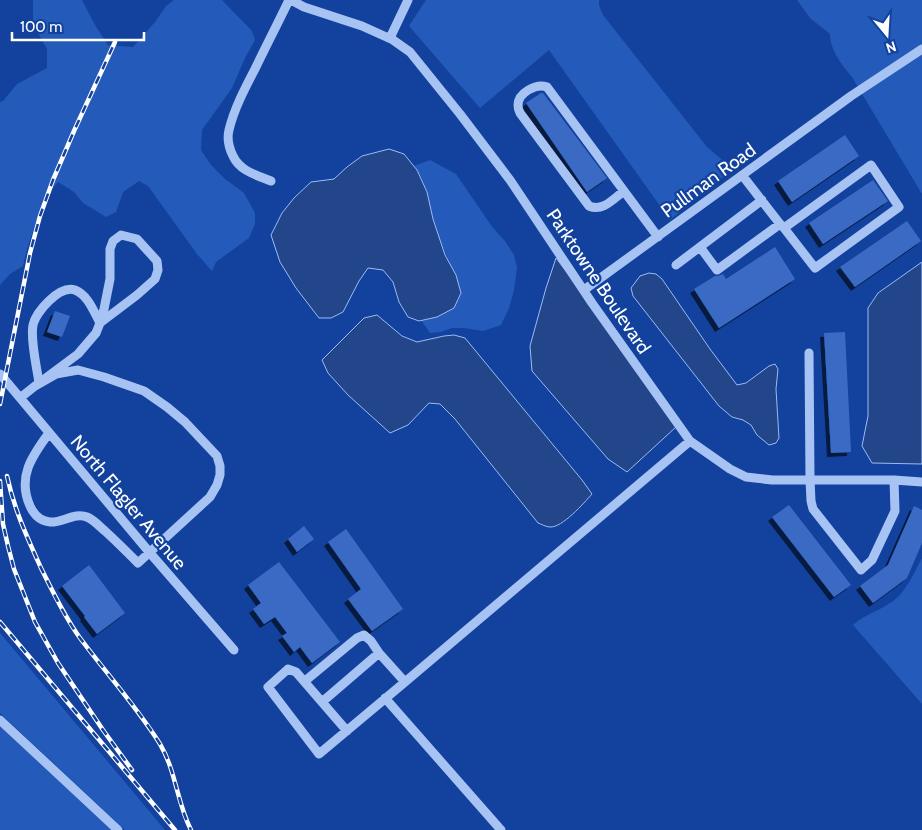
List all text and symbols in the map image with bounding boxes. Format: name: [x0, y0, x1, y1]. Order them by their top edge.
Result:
scale bar: [12, 10, 145, 42]
north arrow: [862, 10, 912, 60]
text: 100 m: [20, 18, 62, 36]
text: N: [884, 37, 899, 57]
street label: Pullman Road: [656, 138, 760, 223]
street label: Parktowne Boulevard: [542, 204, 656, 358]
street label: North Flagler Avenue: [66, 431, 192, 574]

